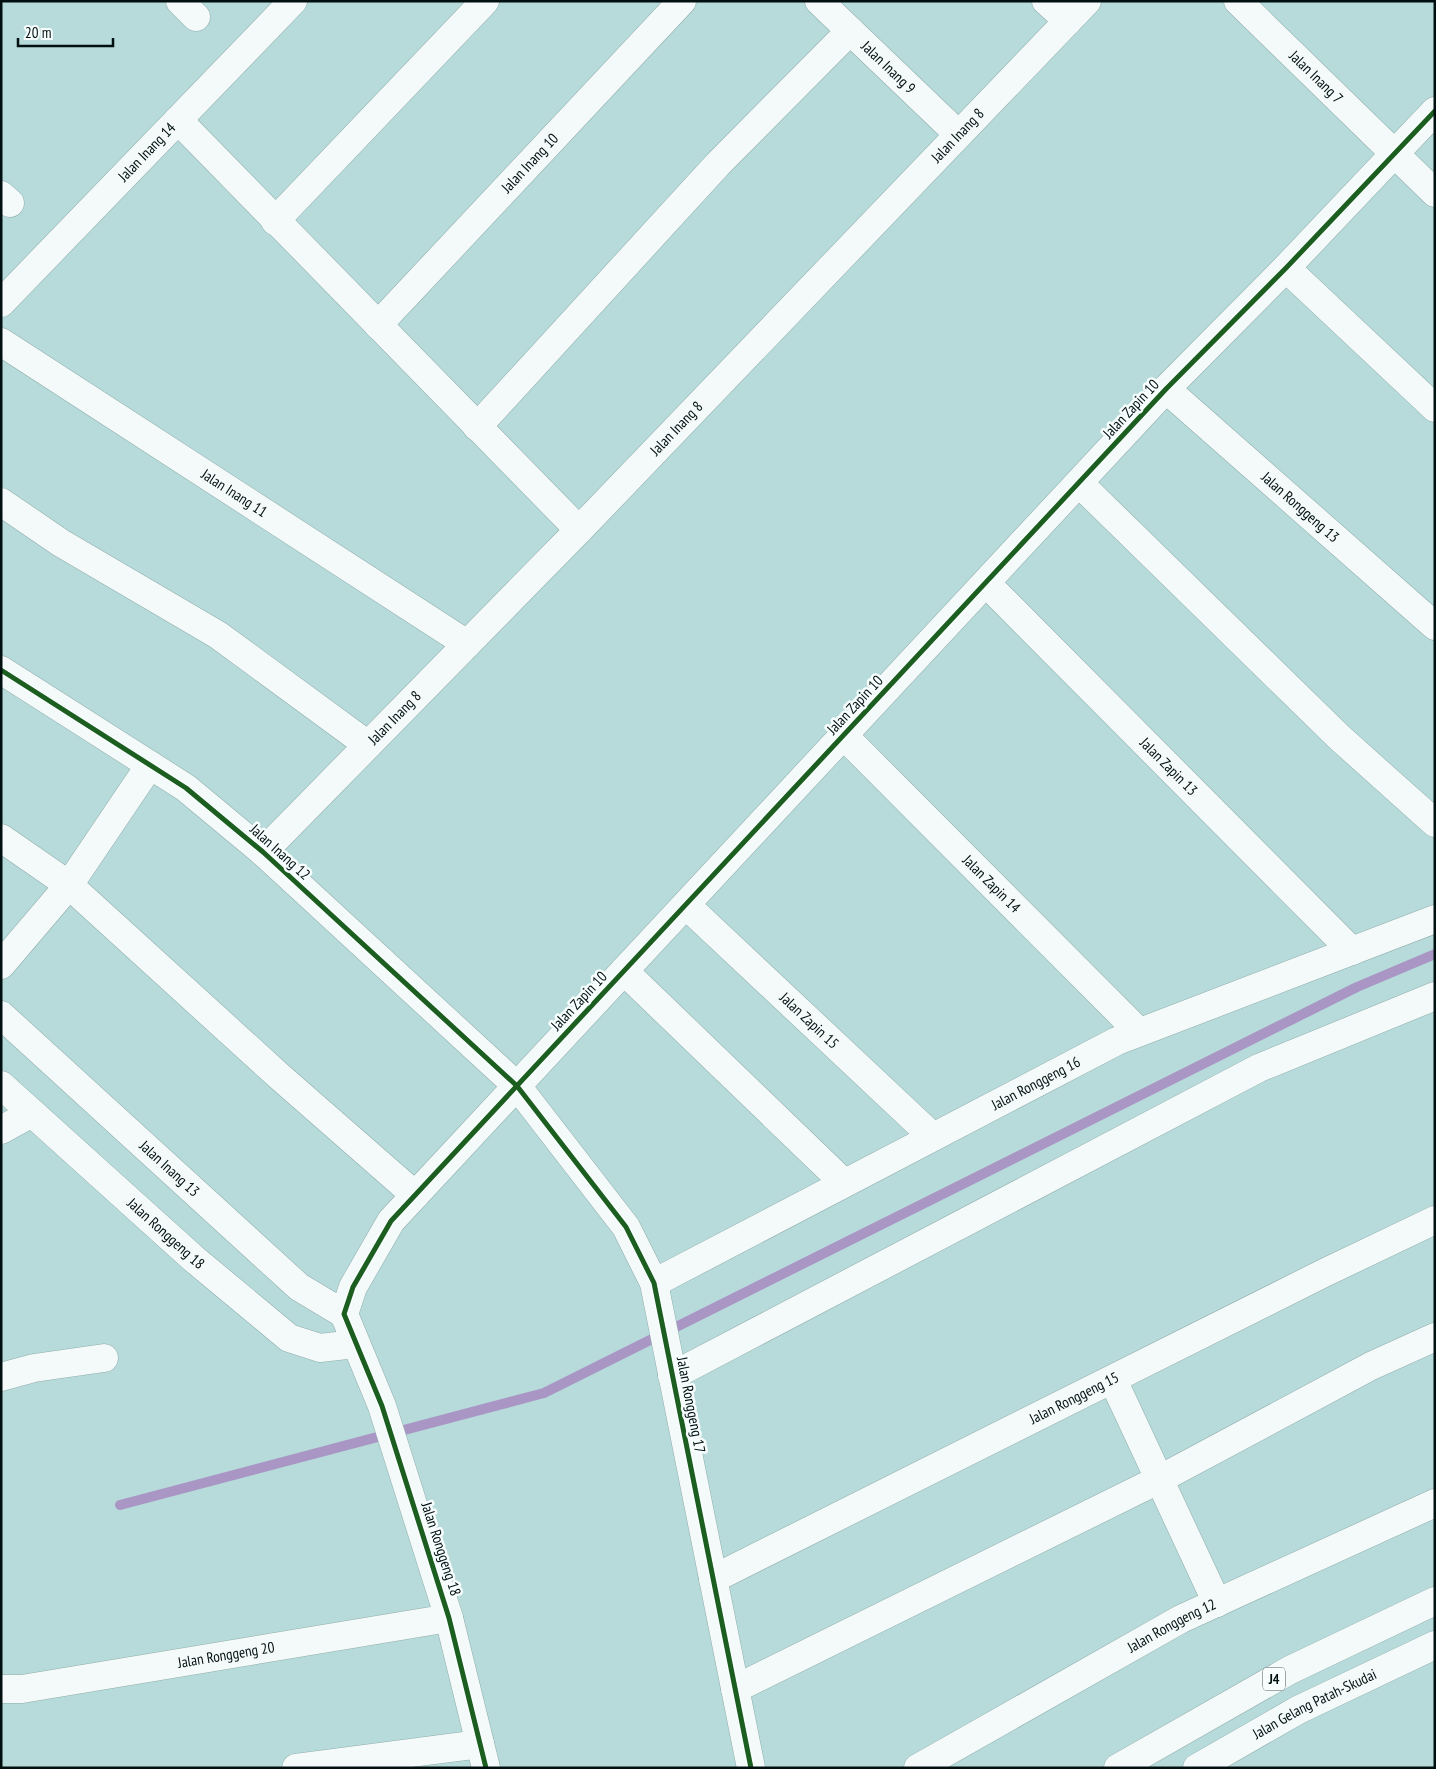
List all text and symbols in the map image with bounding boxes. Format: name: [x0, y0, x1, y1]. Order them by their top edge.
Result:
scale bar: [18, 15, 112, 47]
text: 20 m: [25, 23, 51, 42]
street label: Jalan Inang 9: [857, 36, 920, 97]
street label: Jalan Inang 7: [1285, 45, 1347, 107]
street label: Jalan Inang 8: [926, 104, 988, 167]
street label: Jalan Inang 14: [113, 118, 180, 186]
street label: Jalan Inang 10: [496, 129, 562, 197]
street label: Jalan Zapin 10: [1098, 375, 1163, 443]
street label: Jalan Inang 8: [645, 397, 707, 460]
street label: Jalan Inang 11: [197, 464, 271, 521]
street label: Jalan Ronggeng 13: [1257, 467, 1344, 546]
street label: Jalan Zapin 10: [822, 671, 887, 739]
street label: Jalan Inang 8: [363, 687, 425, 749]
street label: Jalan Zapin 13: [1135, 733, 1202, 799]
street label: Jalan Inang 12: [245, 819, 314, 884]
street label: Jalan Zapin 14: [958, 850, 1025, 917]
street label: Jalan Zapin 10: [546, 967, 611, 1035]
street label: Jalan Zapin 15: [775, 987, 843, 1053]
street label: Jalan Ronggeng 16: [987, 1052, 1084, 1114]
street label: Jalan Inang 13: [135, 1135, 204, 1201]
street label: Jalan Ronggeng 18: [123, 1193, 209, 1273]
street label: Jalan Ronggeng 17: [673, 1354, 710, 1455]
street label: Jalan Ronggeng 15: [1025, 1367, 1122, 1428]
street label: Jalan Ronggeng 18: [417, 1499, 466, 1598]
street label: Jalan Ronggeng 12: [1123, 1594, 1219, 1657]
street label: Jalan Ronggeng 20: [175, 1637, 276, 1672]
street label: Jalan Gelang Patah-Skudai: [1248, 1664, 1379, 1744]
road number: J4: [1263, 1668, 1285, 1690]

